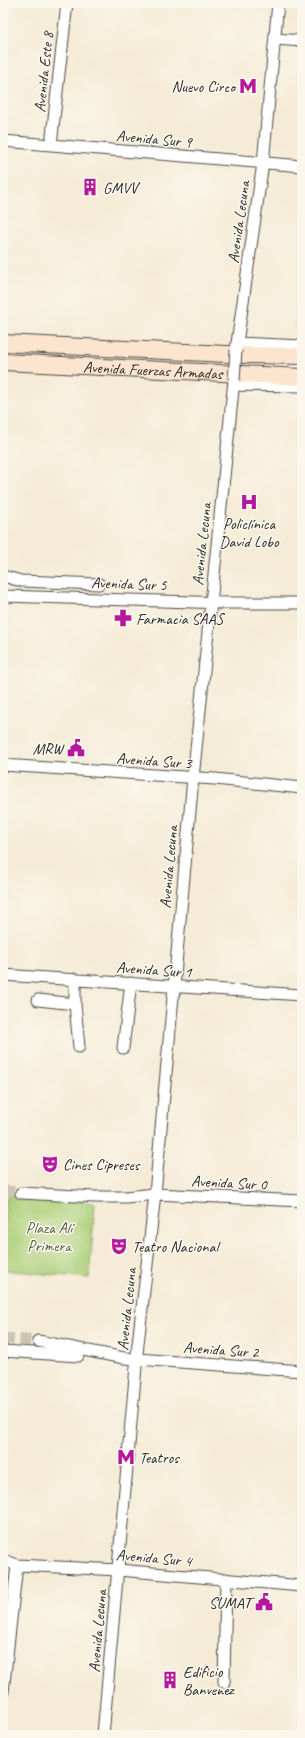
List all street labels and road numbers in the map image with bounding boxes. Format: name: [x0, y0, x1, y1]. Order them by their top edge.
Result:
street label: Avenida Este 8: [30, 29, 58, 113]
street label: Avenida Sur 9: [115, 126, 194, 152]
street label: Avenida Lecuna: [223, 178, 255, 265]
street label: Avenida Fuerzas Armadas: [83, 357, 224, 384]
street label: Avenida Lecuna: [188, 500, 216, 586]
street label: Avenida Sur 5: [91, 573, 168, 595]
street label: Avenida Sur 3: [116, 748, 194, 774]
street label: Avenida Lecuna: [155, 824, 183, 909]
street label: Avenida Sur 1: [116, 957, 193, 983]
street label: Avenida Sur 0: [191, 1171, 269, 1195]
street label: Avenida Lecuna: [113, 1265, 141, 1351]
street label: Avenida Sur 2: [183, 1337, 261, 1363]
street label: Avenida Sur 4: [115, 1545, 194, 1571]
street label: Avenida Lecuna: [84, 1588, 112, 1673]

